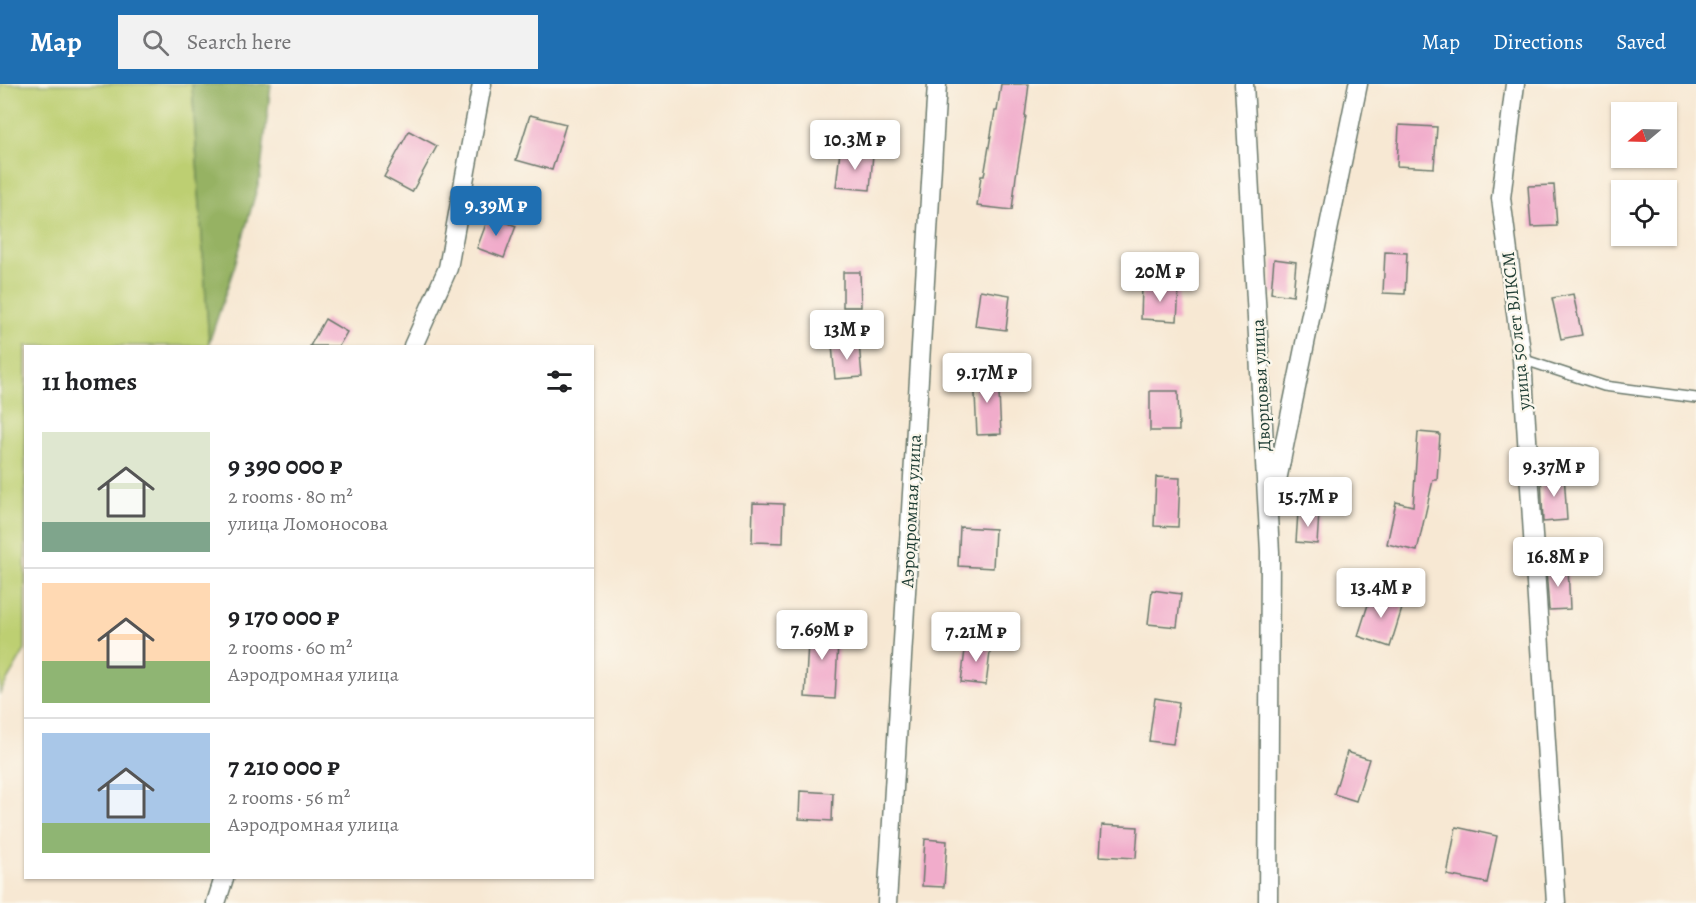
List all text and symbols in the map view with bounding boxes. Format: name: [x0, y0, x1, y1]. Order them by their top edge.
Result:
search box: [118, 15, 538, 69]
text: Map: [30, 23, 82, 61]
icon: search: [139, 26, 172, 59]
text: Search here: [187, 27, 291, 57]
text: Map: [1422, 28, 1460, 56]
text: Directions: [1493, 28, 1583, 56]
text: Saved: [1616, 28, 1666, 56]
north arrow: [1611, 102, 1677, 168]
map controls: [1611, 102, 1677, 246]
pin: 10.3M ₽: [800, 120, 910, 171]
text: 10.3M ₽: [824, 126, 886, 153]
button: locate: [1611, 180, 1677, 246]
pin: 9.39M ₽: [441, 186, 551, 237]
text: 9.39M ₽: [464, 192, 528, 219]
street label: улица 50 лет ВЛКСМ: [1496, 251, 1536, 412]
pin: 20M ₽: [1118, 252, 1202, 303]
text: 20M ₽: [1135, 258, 1185, 285]
pin: 13M ₽: [805, 310, 889, 361]
text: 13M ₽: [824, 316, 870, 343]
street label: Дворцовая улица: [1246, 317, 1276, 452]
pin: 9.17M ₽: [932, 353, 1042, 404]
text: 9.17M ₽: [957, 359, 1017, 386]
text: 11 homes: [42, 364, 137, 399]
icon: filters: [543, 365, 576, 398]
street label: Аэродромная улица: [895, 433, 927, 589]
pin: 9.37M ₽: [1499, 447, 1609, 498]
text: 9 390 000 ₽: [228, 448, 342, 483]
text: 9.37M ₽: [1523, 453, 1585, 480]
icon: home: [90, 456, 162, 528]
pin: 15.7M ₽: [1253, 477, 1363, 528]
text: 2 rooms · 80 m²: [228, 483, 353, 510]
text: 15.7M ₽: [1278, 483, 1338, 510]
text: улица Ломоносова: [228, 510, 388, 537]
pin: 16.8M ₽: [1503, 537, 1613, 588]
text: 16.8M ₽: [1527, 543, 1589, 570]
pin: 13.4M ₽: [1326, 568, 1436, 619]
text: 13.4M ₽: [1350, 574, 1412, 601]
text: 9 170 000 ₽: [228, 599, 340, 634]
icon: home: [90, 607, 162, 679]
pin: 7.69M ₽: [767, 610, 877, 661]
pin: 7.21M ₽: [921, 612, 1031, 663]
text: 7.69M ₽: [790, 616, 854, 643]
text: 7.21M ₽: [945, 618, 1007, 645]
text: 2 rooms · 60 m²: [228, 634, 352, 661]
text: Аэродромная улица: [228, 661, 399, 688]
text: 7 210 000 ₽: [228, 749, 340, 784]
icon: home: [90, 757, 162, 829]
text: 2 rooms · 56 m²: [228, 784, 350, 811]
text: Аэродромная улица: [228, 811, 399, 838]

